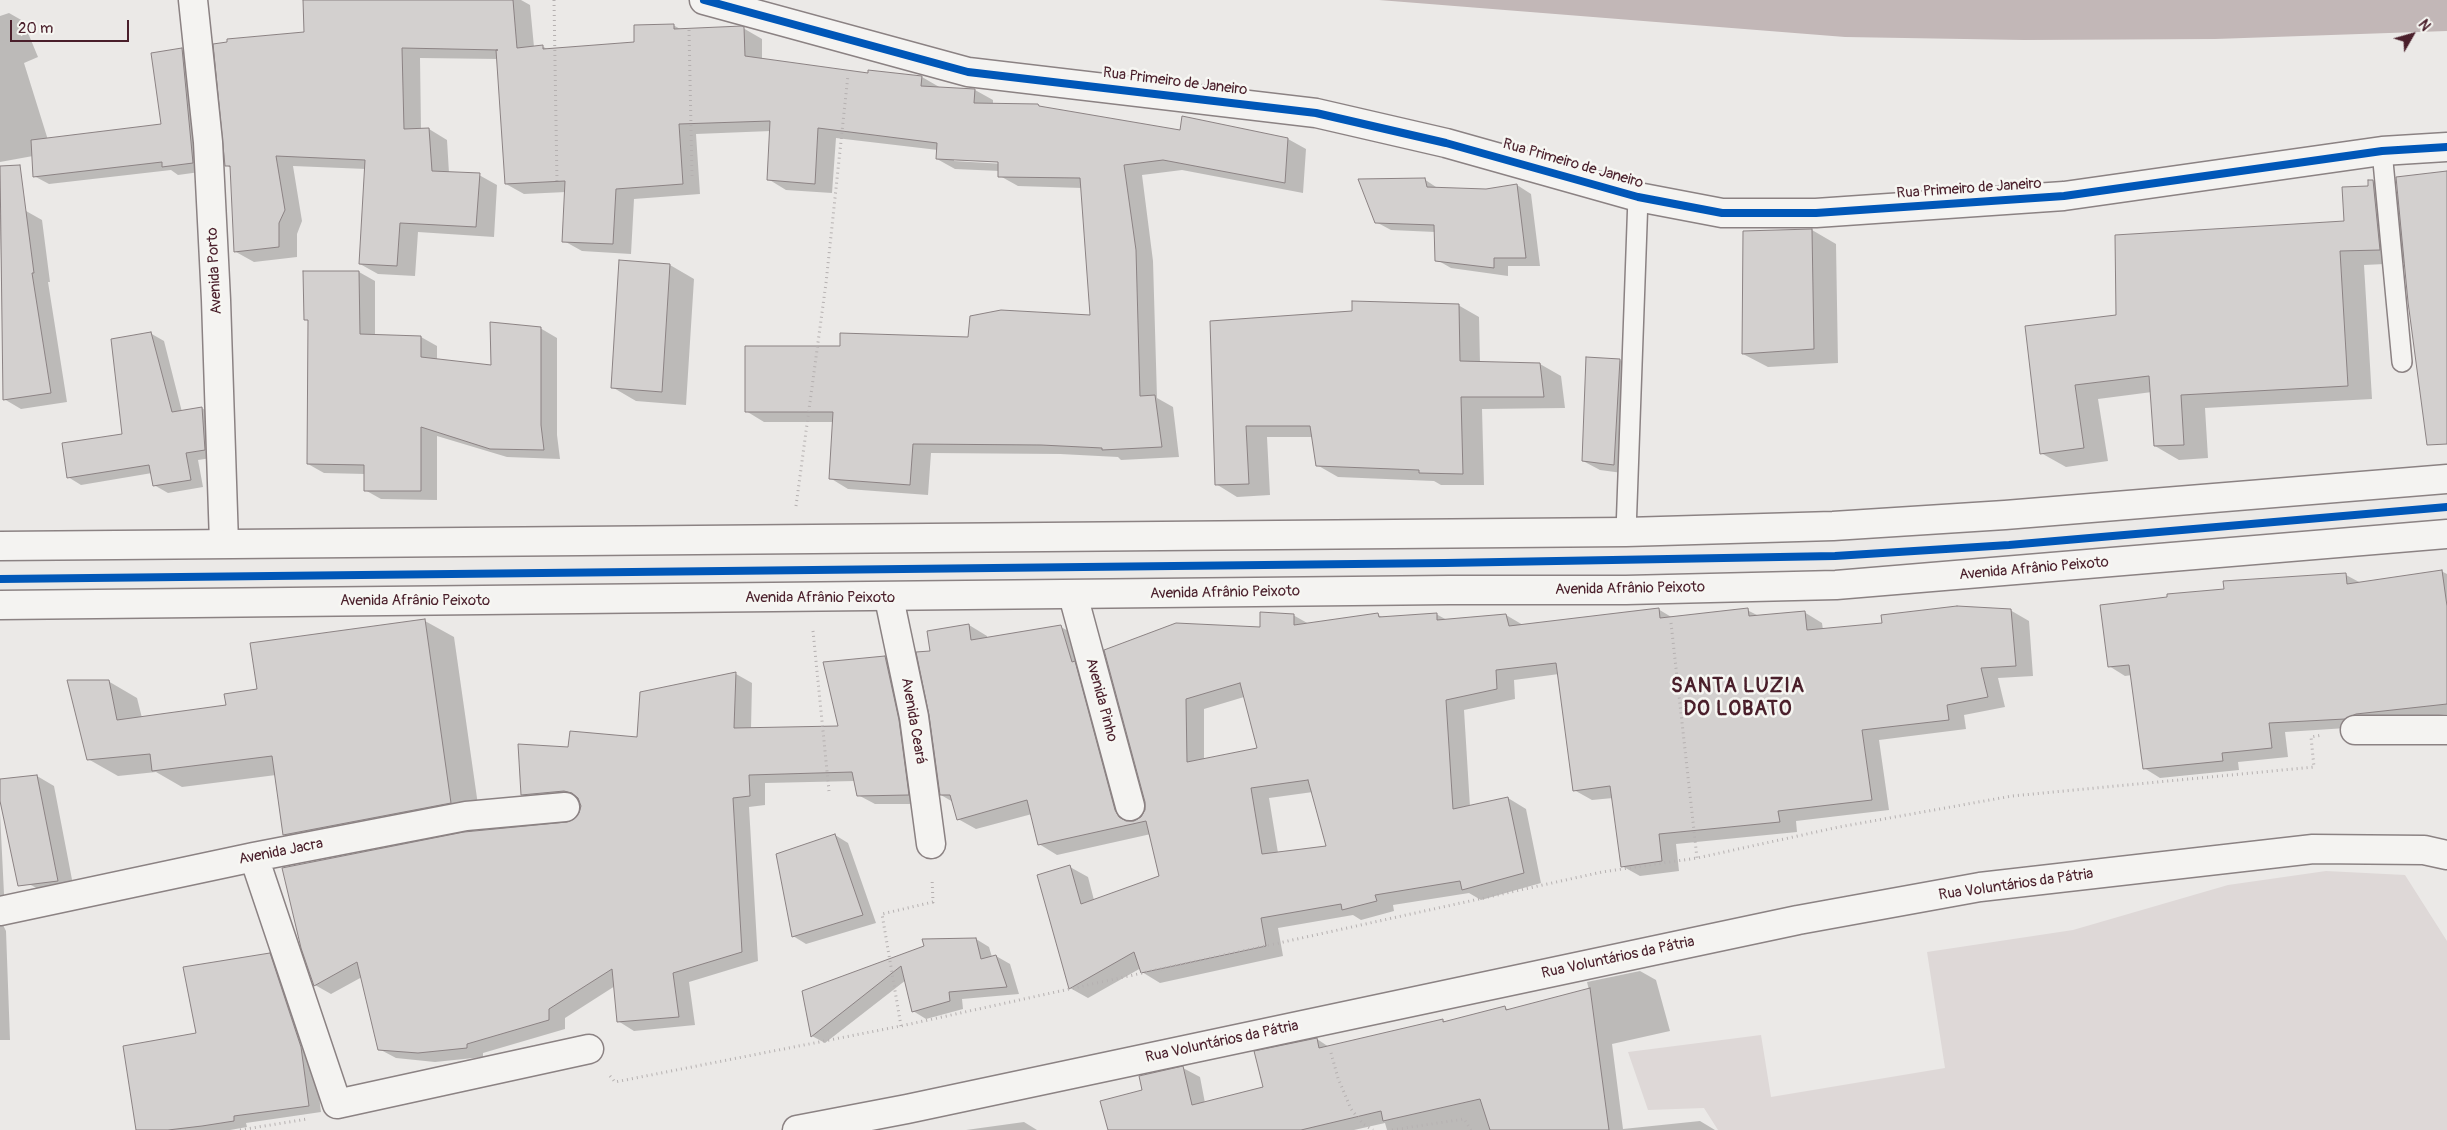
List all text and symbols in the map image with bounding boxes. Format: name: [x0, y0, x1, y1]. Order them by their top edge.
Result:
scale bar: [12, 10, 131, 42]
north arrow: [2387, 10, 2437, 60]
text: N: [2415, 16, 2434, 34]
text: 20 m: [18, 19, 53, 38]
street label: Rua Primeiro de Janeiro: [1102, 64, 1248, 100]
street label: Rua Primeiro de Janeiro: [1501, 135, 1645, 193]
street label: Rua Primeiro de Janeiro: [1896, 175, 2042, 203]
street label: Avenida Porto: [204, 227, 226, 315]
street label: Avenida Afrânio Peixoto: [1958, 553, 2110, 585]
street label: Avenida Afrânio Peixoto: [1555, 579, 1705, 599]
street label: Avenida Afrânio Peixoto: [1150, 583, 1300, 603]
street label: Avenida Afrânio Peixoto: [745, 589, 895, 607]
street label: Avenida Afrânio Peixoto: [340, 592, 490, 610]
street label: Avenida Pinho: [1081, 656, 1121, 744]
district label: SANTA LUZIA DO LOBATO: [1670, 675, 1806, 722]
street label: Avenida Ceará: [897, 676, 929, 766]
street label: Avenida Jacra: [237, 835, 325, 869]
street label: Rua Voluntários da Pátria: [1938, 865, 2094, 905]
street label: Rua Voluntários da Pátria: [1540, 933, 1696, 983]
street label: Rua Voluntários da Pátria: [1144, 1017, 1300, 1067]

